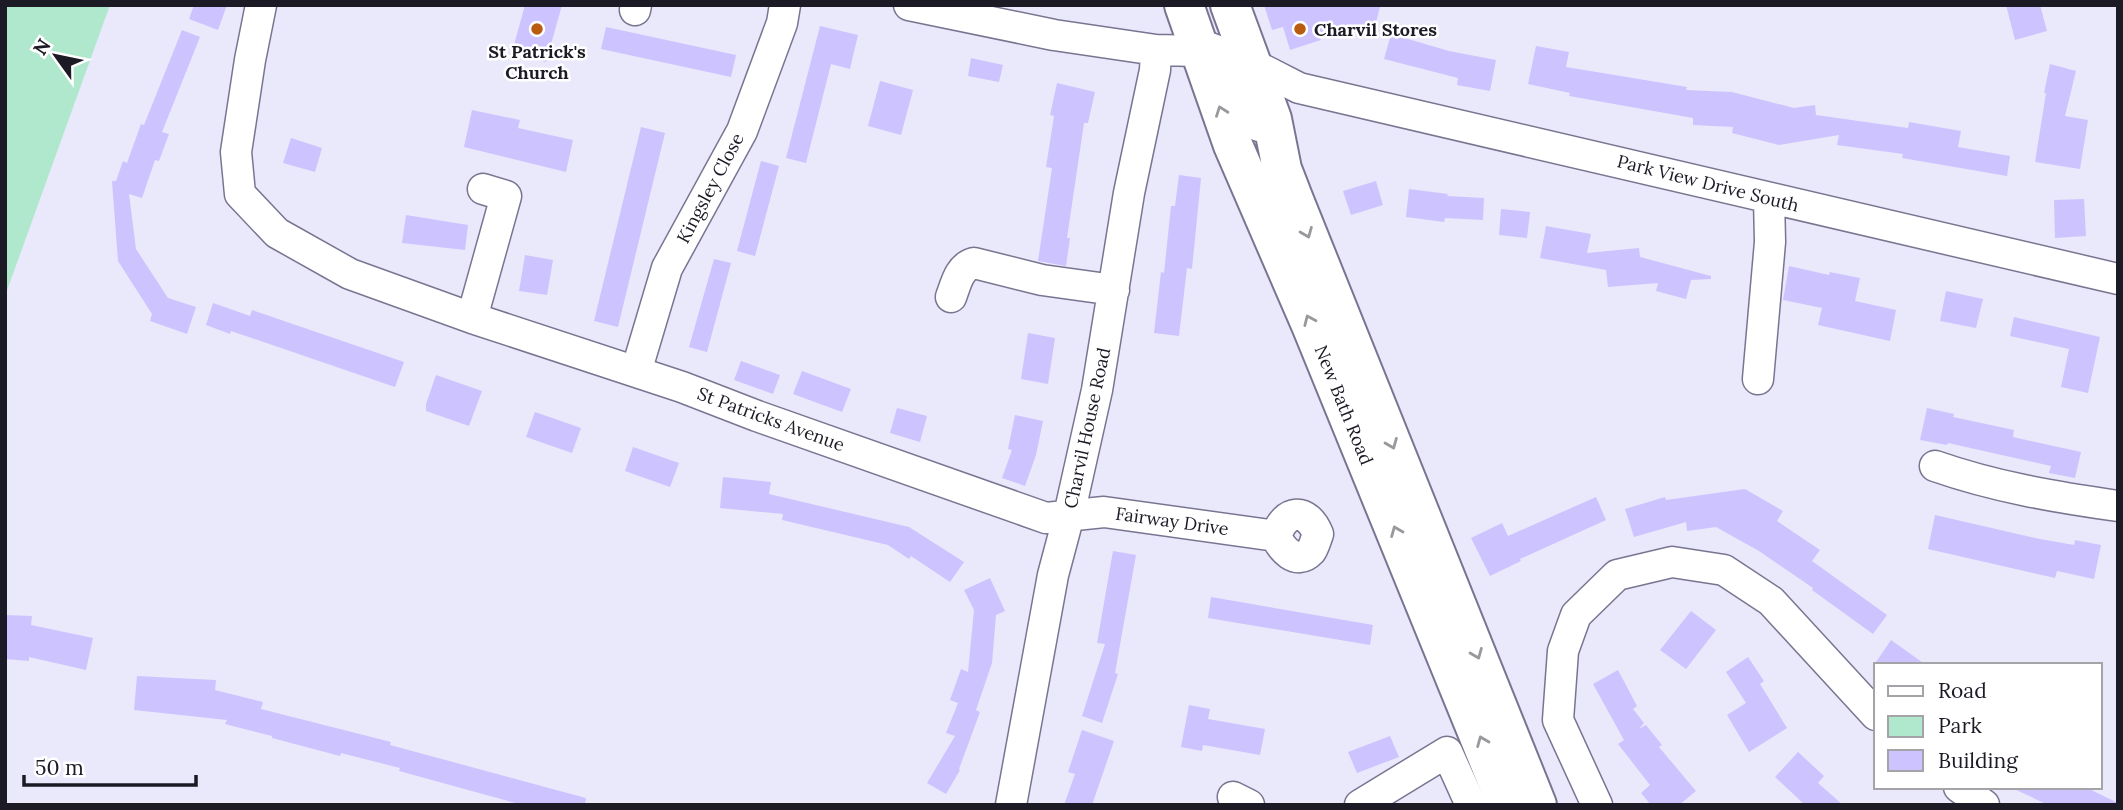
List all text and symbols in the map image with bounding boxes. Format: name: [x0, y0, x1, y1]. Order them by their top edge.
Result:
place label: Charvil Stores: [1314, 18, 1437, 41]
north arrow: [21, 21, 91, 91]
marker: St Patrick's Church: [529, 21, 545, 37]
marker: Charvil Stores: [1292, 21, 1308, 37]
text: N: [28, 34, 56, 59]
place label: St Patrick's Church: [488, 40, 586, 84]
one-way arrow: [1215, 105, 1229, 117]
street label: Kingsley Close: [671, 129, 749, 247]
street label: Park View Drive South: [1615, 149, 1801, 217]
one-way arrow: [1298, 226, 1312, 238]
one-way arrow: [1303, 315, 1317, 328]
street label: New Bath Road: [1310, 342, 1379, 468]
street label: Charvil House Road: [1059, 345, 1115, 511]
street label: St Patricks Avenue: [694, 382, 848, 456]
one-way arrow: [1383, 437, 1397, 449]
street label: Fairway Drive: [1114, 502, 1230, 540]
one-way arrow: [1390, 525, 1404, 537]
one-way arrow: [1469, 647, 1483, 660]
legend: [1874, 663, 2102, 789]
text: Road: [1938, 677, 1987, 704]
text: Park: [1938, 712, 1982, 739]
one-way arrow: [1476, 736, 1490, 748]
scale bar: [24, 744, 196, 788]
text: Building: [1938, 747, 2018, 774]
text: 50 m: [35, 754, 84, 781]

